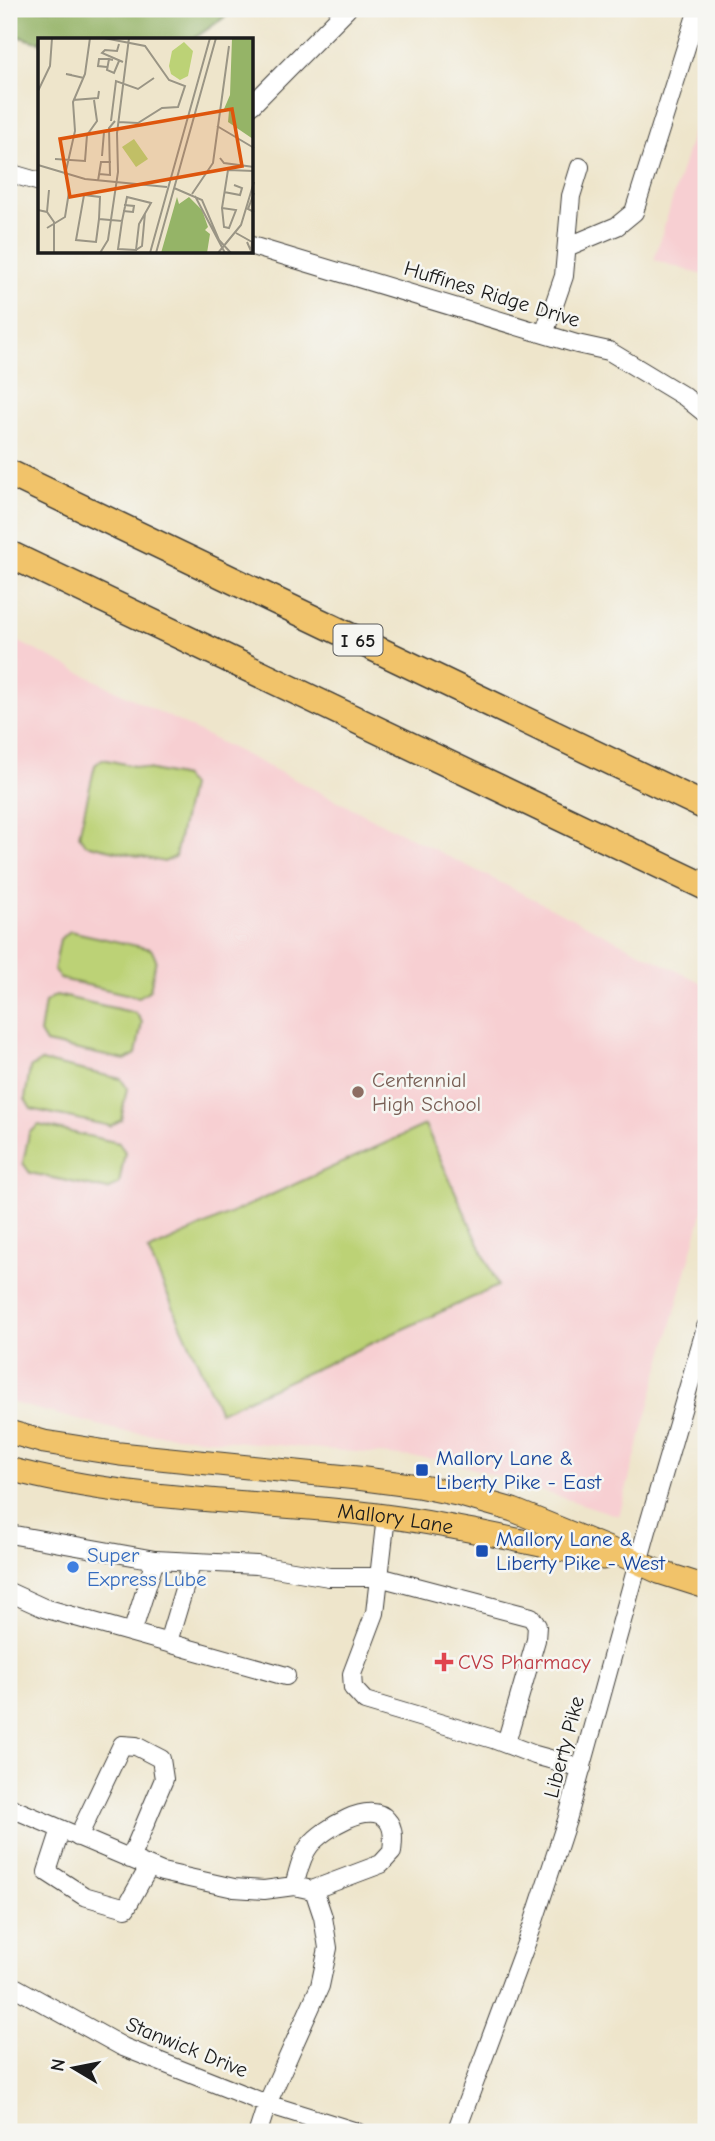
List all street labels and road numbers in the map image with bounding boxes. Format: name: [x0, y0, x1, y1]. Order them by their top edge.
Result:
street label: Huffines Ridge Drive: [401, 256, 583, 332]
road number: I 65: [334, 624, 382, 656]
street label: Mallory Lane: [336, 1499, 455, 1539]
street label: Liberty Pike: [539, 1693, 589, 1801]
street label: Stanwick Drive: [123, 2012, 251, 2082]

